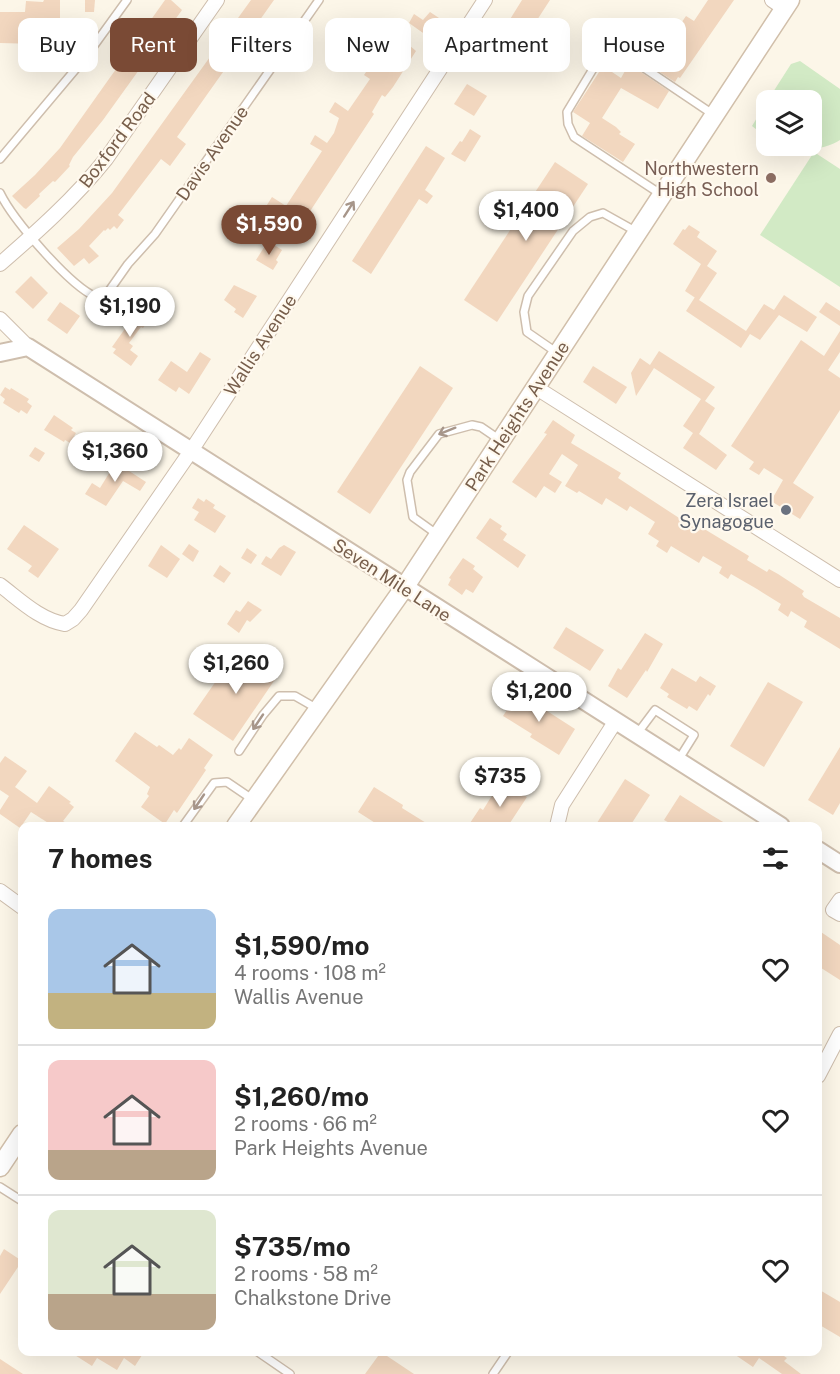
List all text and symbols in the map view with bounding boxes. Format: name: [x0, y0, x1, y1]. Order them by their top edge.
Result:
chip: Buy: [18, 18, 98, 72]
chip: Rent: [110, 18, 197, 72]
chip: Filters: [209, 18, 313, 72]
chip: New: [325, 18, 411, 72]
chip: Apartment: [423, 18, 570, 72]
chip: House: [582, 18, 686, 72]
street label: Boxford Road: [74, 88, 160, 192]
map controls: [756, 90, 822, 156]
button: layers: [756, 90, 822, 156]
street label: Davis Avenue: [172, 102, 252, 204]
place label: Northwestern High School: [644, 158, 759, 200]
marker: Northwestern High School: [764, 171, 778, 185]
pin: $1,400: [477, 191, 575, 242]
text: $1,400: [493, 198, 559, 222]
one-way arrow: [343, 201, 355, 218]
pin: $1,590: [220, 205, 318, 256]
text: $1,590: [235, 212, 303, 236]
pin: $1,190: [81, 287, 179, 338]
street label: Wallis Avenue: [219, 290, 301, 400]
text: $1,190: [99, 294, 161, 318]
street label: Park Heights Avenue: [461, 337, 573, 495]
one-way arrow: [439, 427, 457, 438]
pin: $1,360: [66, 432, 164, 483]
text: $1,360: [82, 439, 149, 463]
place label: Zera Israel Synagogue: [679, 490, 774, 532]
marker: Zera Israel Synagogue: [779, 503, 793, 517]
street label: Seven Mile Lane: [329, 534, 455, 626]
pin: $1,260: [187, 644, 285, 695]
text: $1,260: [203, 651, 269, 675]
pin: $1,200: [490, 672, 588, 723]
text: $1,200: [506, 679, 572, 703]
one-way arrow: [252, 713, 264, 730]
pin: $735: [464, 757, 536, 808]
text: $735: [474, 764, 526, 788]
one-way arrow: [193, 794, 205, 810]
icon: filters: [759, 842, 792, 875]
text: 7 homes: [48, 843, 152, 874]
text: $1,590/mo: [234, 930, 370, 961]
icon: home: [96, 933, 168, 1005]
icon: heart: [759, 953, 792, 986]
text: 4 rooms · 108 m²: [234, 961, 386, 985]
text: Wallis Avenue: [234, 985, 364, 1009]
text: $1,260/mo: [234, 1081, 369, 1112]
icon: home: [96, 1084, 168, 1156]
icon: heart: [759, 1104, 792, 1137]
text: 2 rooms · 66 m²: [234, 1112, 377, 1136]
text: Park Heights Avenue: [234, 1136, 428, 1160]
text: $735/mo: [234, 1231, 351, 1262]
icon: home: [96, 1234, 168, 1306]
icon: heart: [759, 1254, 792, 1287]
text: 2 rooms · 58 m²: [234, 1262, 378, 1286]
text: Chalkstone Drive: [234, 1286, 391, 1310]

